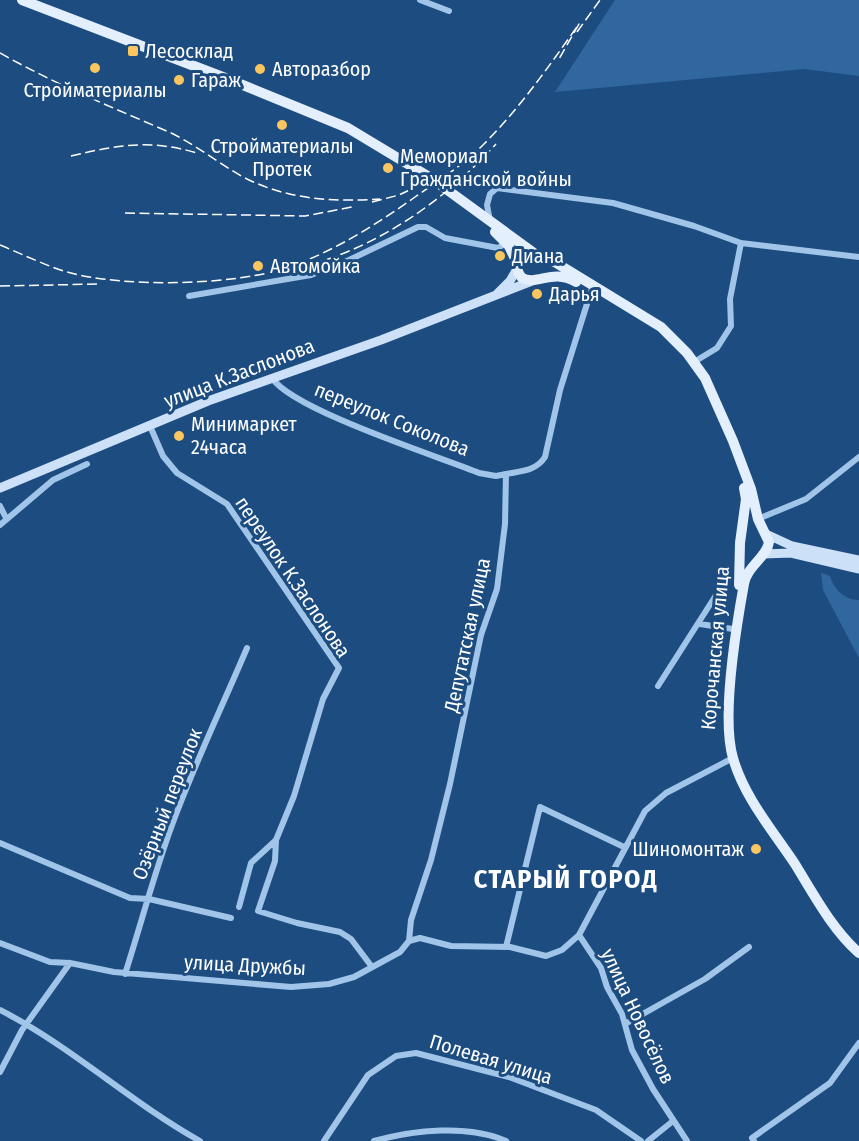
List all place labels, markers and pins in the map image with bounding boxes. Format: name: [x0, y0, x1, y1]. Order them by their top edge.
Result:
place label: Лесосклад: [145, 39, 233, 63]
marker: Лесосклад: [126, 44, 140, 58]
place label: Авторазбор: [272, 57, 371, 81]
marker: Стройматериалы: [88, 61, 102, 75]
marker: Авторазбор: [253, 62, 267, 76]
place label: Гараж: [191, 68, 241, 92]
marker: Гараж: [172, 73, 186, 87]
place label: Стройматериалы: [24, 78, 166, 102]
marker: Стройматериалы Протек: [275, 118, 289, 132]
place label: Стройматериалы Протек: [211, 134, 353, 181]
place label: Мемориал Гражданской войны: [400, 144, 572, 191]
marker: Мемориал Гражданской войны: [381, 161, 395, 175]
place label: Диана: [511, 244, 564, 268]
marker: Диана: [493, 249, 507, 263]
place label: Автомойка: [270, 254, 361, 278]
marker: Автомойка: [251, 259, 265, 273]
place label: Дарья: [548, 282, 600, 306]
marker: Дарья: [530, 287, 544, 301]
place label: Минимаркет 24часа: [191, 412, 298, 459]
marker: Минимаркет 24часа: [172, 429, 186, 443]
place label: Шиномонтаж: [632, 837, 744, 861]
marker: Шиномонтаж: [749, 842, 763, 856]

